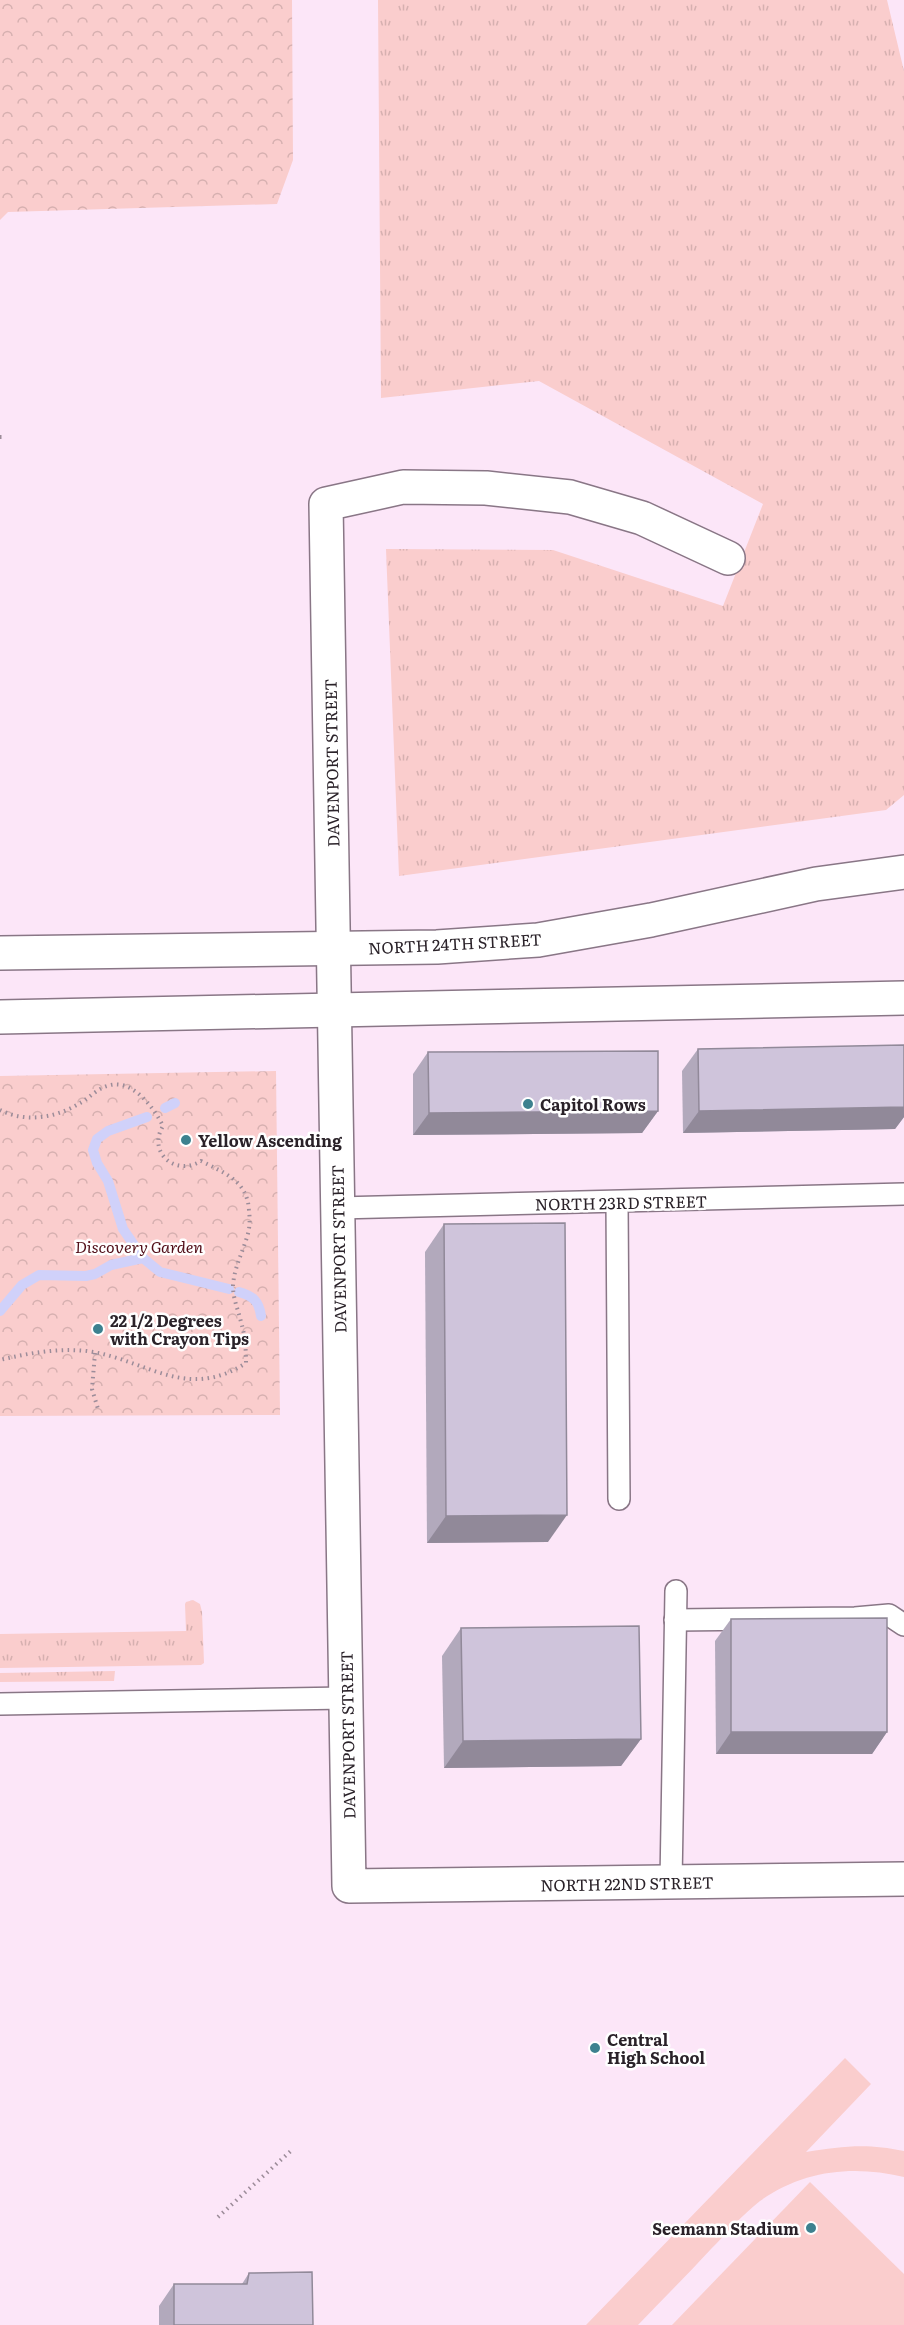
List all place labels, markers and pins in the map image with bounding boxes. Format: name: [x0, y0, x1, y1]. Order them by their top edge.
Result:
place label: Capitol Rows: [540, 1092, 646, 1116]
marker: Capitol Rows: [521, 1097, 535, 1111]
place label: Yellow Ascending: [198, 1128, 342, 1152]
marker: Yellow Ascending: [179, 1133, 193, 1147]
place label: 22 1/2 Degrees with Crayon Tips: [110, 1308, 249, 1350]
marker: 22 1/2 Degrees with Crayon Tips: [91, 1322, 105, 1336]
place label: Central High School: [607, 2027, 705, 2069]
marker: Central High School: [588, 2041, 602, 2055]
place label: Seemann Stadium: [652, 2216, 799, 2240]
marker: Seemann Stadium: [804, 2221, 818, 2235]

